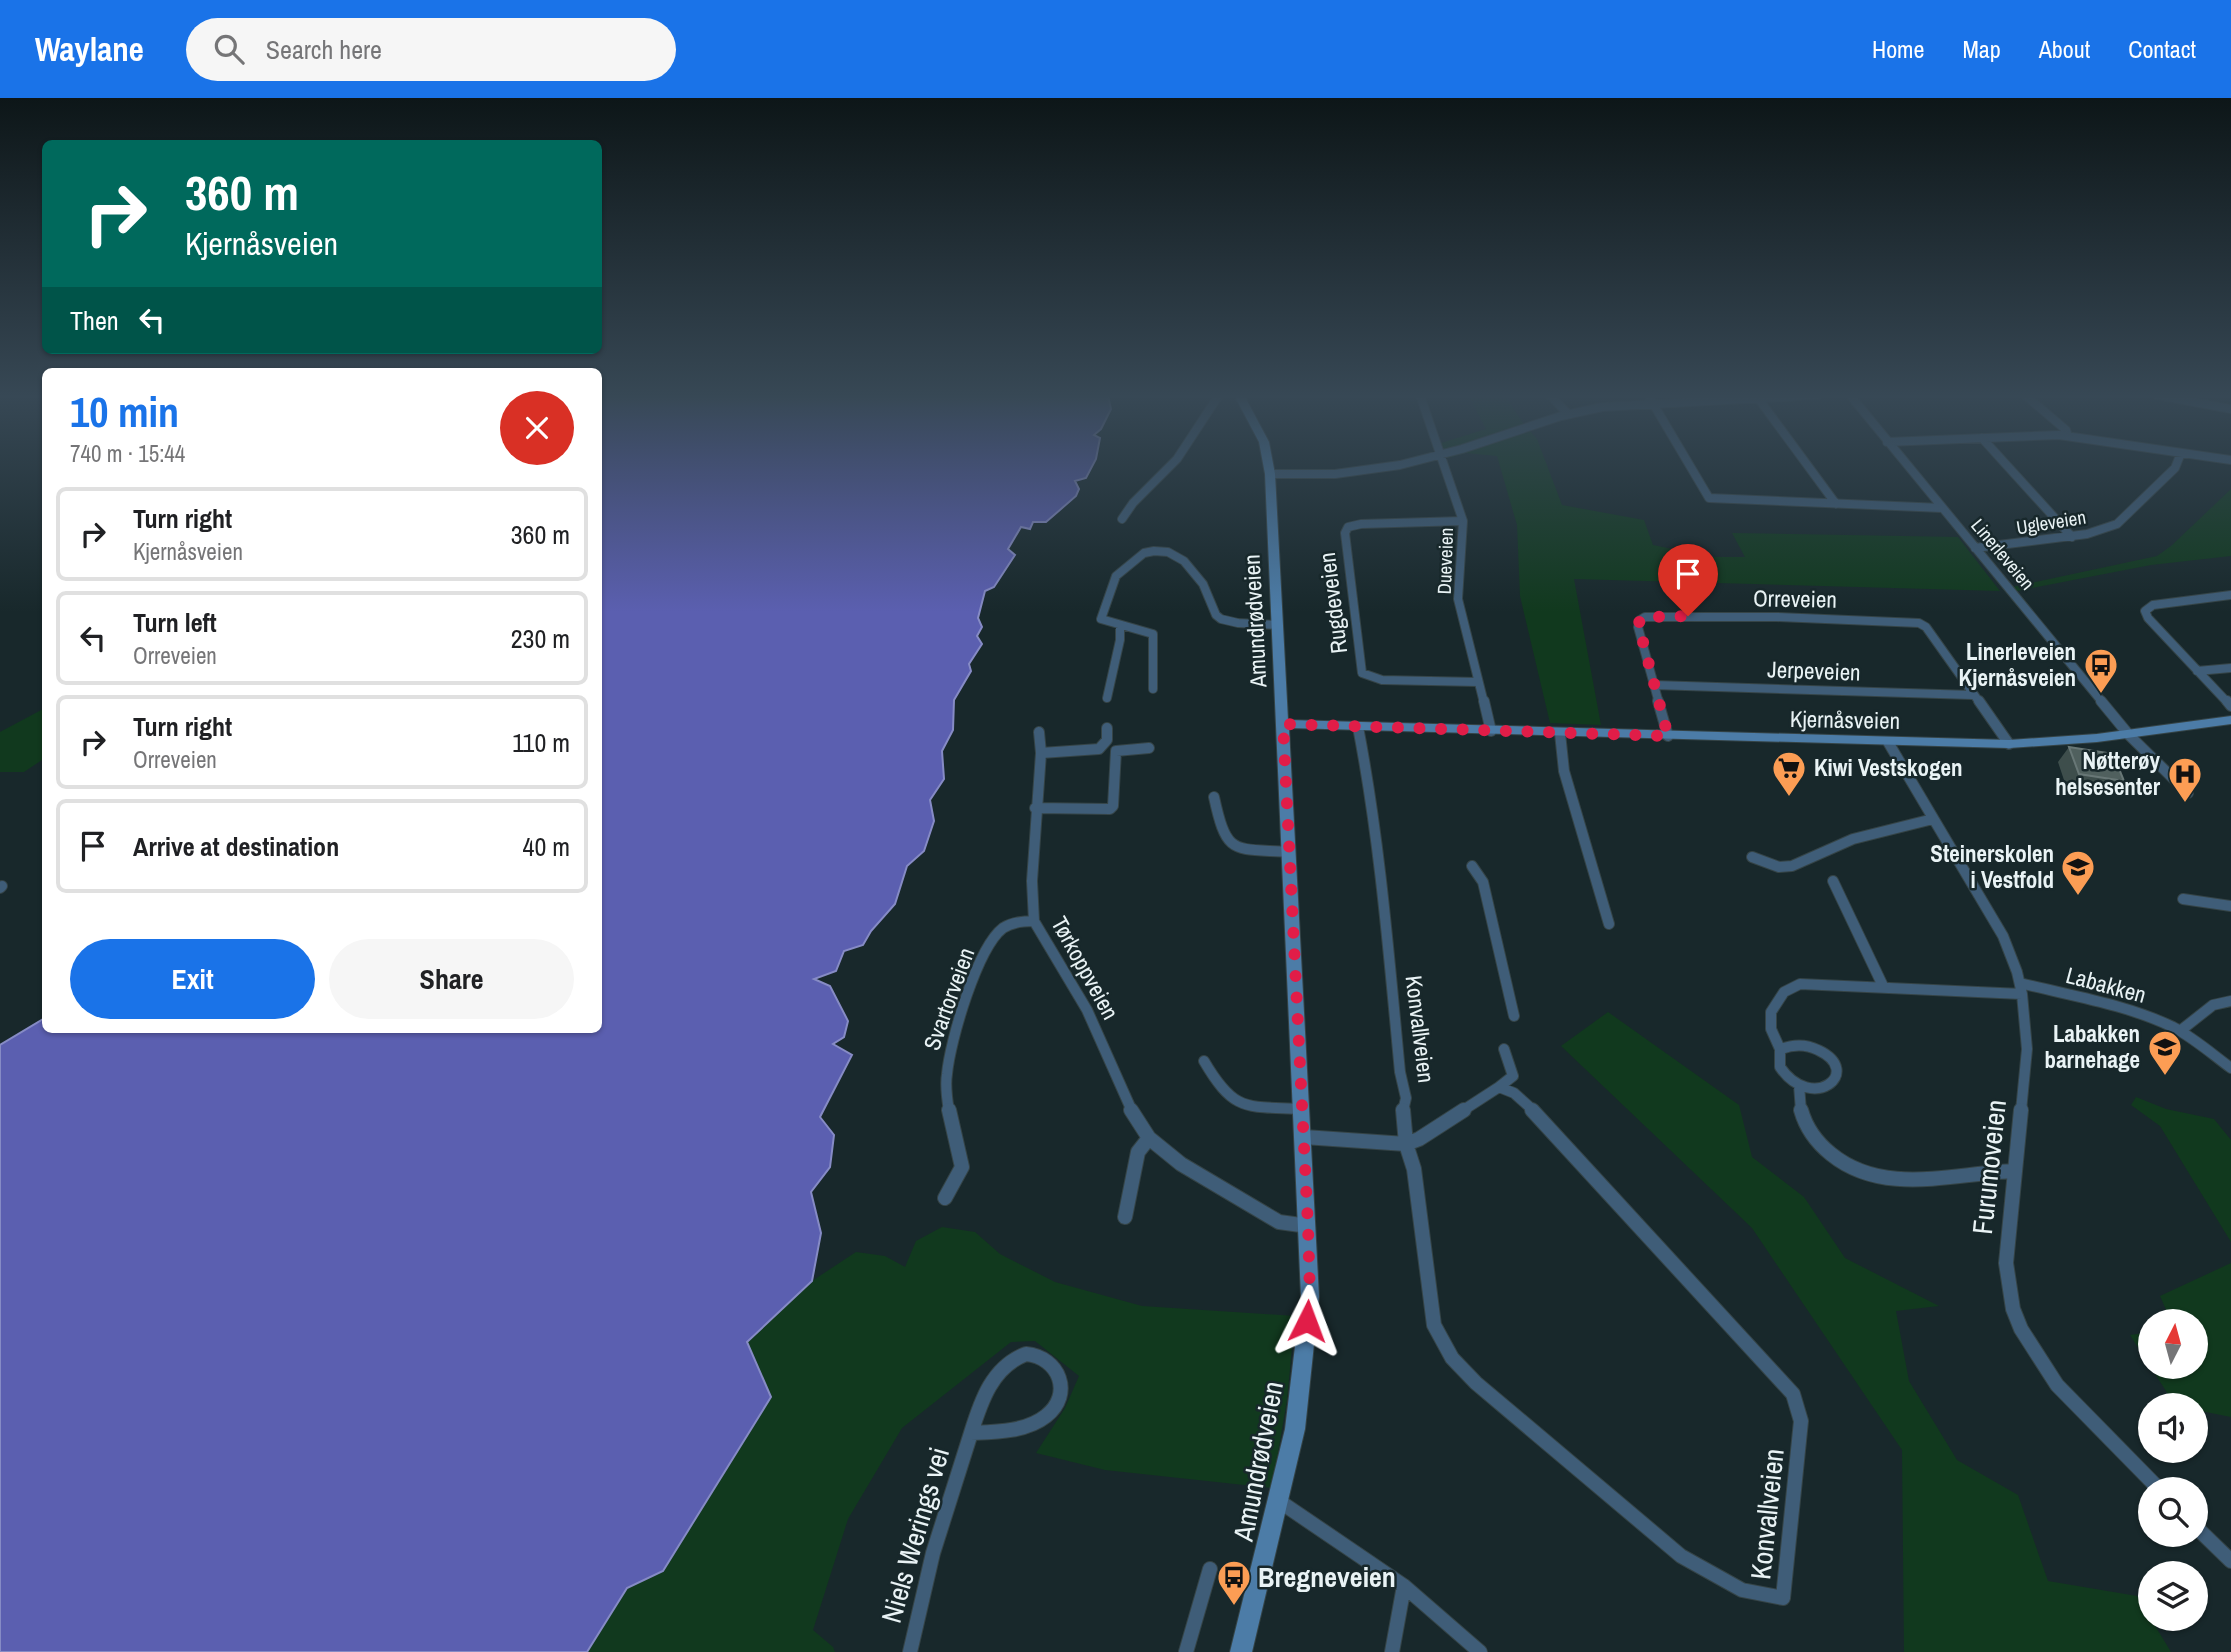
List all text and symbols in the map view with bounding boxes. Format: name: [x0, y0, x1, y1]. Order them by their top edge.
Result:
search box: [186, 18, 676, 81]
text: Waylane: [35, 27, 144, 71]
icon: search: [210, 30, 248, 68]
text: Search here: [266, 32, 382, 67]
text: Home: [1872, 33, 1924, 65]
text: Map: [1962, 33, 2001, 65]
text: About: [2039, 33, 2090, 65]
text: Contact: [2128, 33, 2196, 65]
text: 360 m: [185, 159, 299, 225]
icon: right: [70, 168, 161, 259]
text: Kjernåsveien: [185, 222, 338, 265]
icon: left: [133, 301, 171, 339]
text: Then: [70, 303, 119, 338]
text: 10 min: [70, 384, 179, 440]
button: close: [500, 391, 574, 465]
text: 740 m · 15:44: [70, 438, 185, 469]
text: Turn right: [133, 501, 232, 536]
street label: Ugleveien: [2014, 504, 2088, 540]
street label: Linerleveien: [1965, 513, 2041, 595]
icon: right: [74, 515, 112, 553]
text: 360 m: [511, 517, 570, 552]
street label: Dueveien: [1431, 527, 1459, 595]
text: Kjernåsveien: [133, 536, 243, 567]
pin: [1658, 544, 1718, 616]
street label: Rugdeveien: [1311, 551, 1354, 655]
street label: Amundrødveien: [1236, 554, 1274, 689]
icon: arrive: [1669, 555, 1707, 593]
street label: Orreveien: [1753, 582, 1837, 615]
text: Turn left: [133, 605, 217, 640]
icon: left: [74, 619, 112, 657]
text: 230 m: [511, 621, 570, 656]
place label: Linerleveien Kjernåsveien: [1959, 636, 2076, 693]
text: Orreveien: [133, 640, 217, 671]
bus stop icon: Linerleveien Kjernåsveien: [2082, 646, 2120, 695]
street label: Jerpeveien: [1767, 653, 1861, 688]
street label: Kjernåsveien: [1790, 703, 1900, 736]
text: Turn right: [133, 709, 232, 744]
icon: right: [74, 723, 112, 761]
text: 110 m: [512, 725, 570, 760]
text: Orreveien: [133, 744, 217, 775]
place label: Nøtterøy helsesenter: [2055, 745, 2161, 802]
supermarket icon: Kiwi Vestskogen: [1770, 749, 1808, 798]
place label: Kiwi Vestskogen: [1814, 752, 1963, 783]
hospital icon: Nøtterøy helsesenter: [2166, 755, 2204, 804]
icon: arrive: [74, 827, 112, 865]
text: Arrive at destination: [133, 829, 339, 864]
text: 40 m: [523, 829, 570, 864]
place label: Steinerskolen i Vestfold: [1930, 838, 2054, 895]
school or university icon: Steinerskolen i Vestfold: [2059, 848, 2097, 897]
street label: Tørkoppveien: [1044, 911, 1126, 1025]
button: Exit: [70, 939, 315, 1019]
button: Share: [329, 939, 574, 1019]
street label: Svartorveien: [916, 943, 981, 1054]
street label: Labakken: [2063, 959, 2150, 1010]
street label: Konvallveien: [1399, 973, 1442, 1084]
place label: Labakken barnehage: [2045, 1018, 2140, 1075]
school or university icon: Labakken barnehage: [2146, 1028, 2184, 1077]
street label: Furumoveien: [1963, 1098, 2015, 1236]
position arrow: [1270, 1284, 1344, 1358]
north arrow: [2138, 1309, 2208, 1379]
map controls: [2138, 1309, 2208, 1631]
street label: Amundrødveien: [1224, 1378, 1292, 1545]
button: sound: [2138, 1393, 2208, 1463]
street label: Niels Werings vei: [872, 1443, 958, 1627]
street label: Konvallveien: [1741, 1447, 1793, 1581]
button: search: [2138, 1477, 2208, 1547]
bus stop icon: Bregneveien: [1215, 1558, 1253, 1607]
place label: Bregneveien: [1258, 1558, 1396, 1596]
button: layers: [2138, 1561, 2208, 1631]

